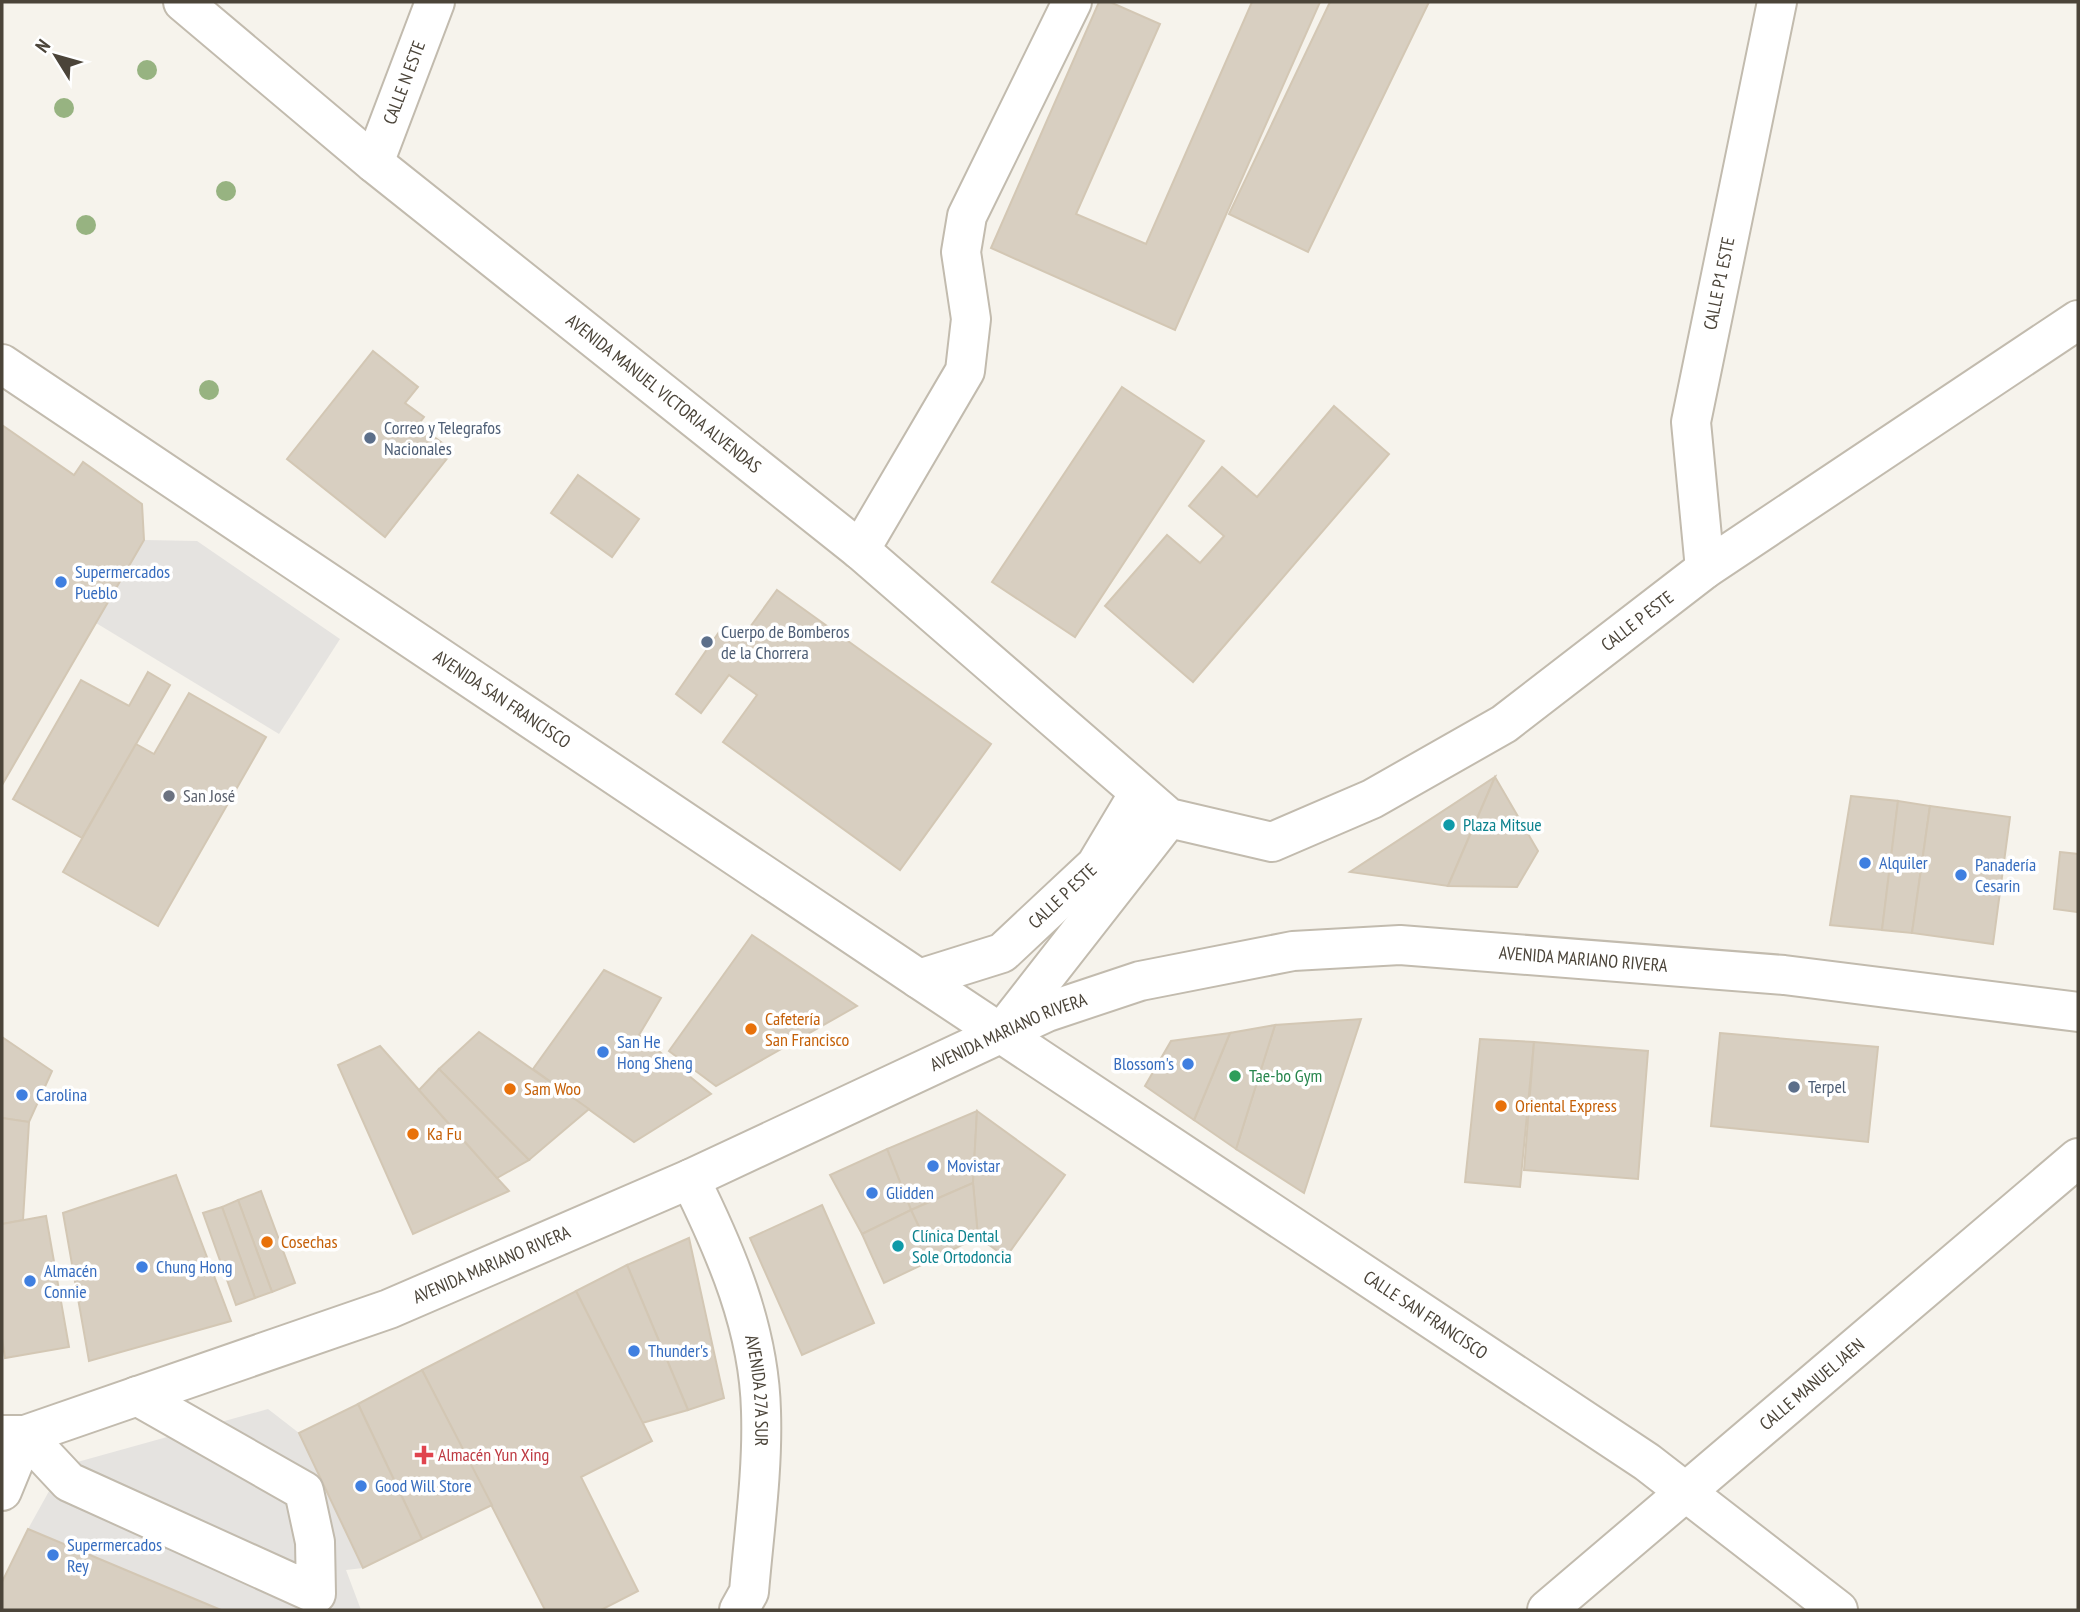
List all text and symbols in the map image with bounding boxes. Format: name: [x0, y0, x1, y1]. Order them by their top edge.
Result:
north arrow: [21, 21, 91, 91]
text: N: [30, 34, 55, 57]
street label: CALLE N ESTE: [378, 37, 430, 127]
street label: CALLE P1 ESTE: [1698, 235, 1740, 332]
street label: AVENIDA MANUEL VICTORIA ALVENDAS: [562, 309, 766, 478]
place label: Correo y Telegrafos Nacionales: [384, 416, 501, 460]
marker: Correo y Telegrafos Nacionales: [362, 430, 378, 446]
place label: Supermercados Pueblo: [75, 560, 170, 604]
marker: Supermercados Pueblo: [53, 574, 69, 590]
street label: CALLE P ESTE: [1596, 586, 1678, 656]
place label: Cuerpo de Bomberos de la Chorrera: [721, 620, 850, 664]
marker: Cuerpo de Bomberos de la Chorrera: [699, 634, 715, 650]
street label: AVENIDA SAN FRANCISCO: [429, 645, 575, 753]
place label: San José: [183, 784, 235, 807]
marker: San José: [161, 788, 177, 804]
place label: Plaza Mitsue: [1463, 813, 1542, 836]
marker: Plaza Mitsue: [1441, 817, 1457, 833]
place label: Alquiler: [1879, 851, 1928, 874]
place label: Panadería Cesarin: [1975, 853, 2036, 897]
marker: Alquiler: [1857, 855, 1873, 871]
street label: CALLE P ESTE: [1023, 858, 1101, 933]
marker: Panadería Cesarin: [1953, 867, 1969, 883]
street label: AVENIDA MARIANO RIVERA: [1498, 941, 1669, 977]
street label: AVENIDA MARIANO RIVERA: [926, 987, 1090, 1076]
place label: Cafetería San Francisco: [765, 1007, 850, 1051]
marker: Cafetería San Francisco: [743, 1021, 759, 1037]
place label: San He Hong Sheng: [617, 1030, 693, 1074]
marker: San He Hong Sheng: [595, 1044, 611, 1060]
place label: Blossom's: [1113, 1052, 1174, 1075]
marker: Blossom's: [1180, 1056, 1196, 1072]
place label: Tae-bo Gym: [1249, 1064, 1322, 1087]
marker: Tae-bo Gym: [1227, 1068, 1243, 1084]
place label: Terpel: [1808, 1075, 1847, 1098]
place label: Sam Woo: [524, 1077, 581, 1100]
marker: Terpel: [1786, 1079, 1802, 1095]
marker: Sam Woo: [502, 1081, 518, 1097]
place label: Carolina: [36, 1083, 87, 1106]
marker: Carolina: [14, 1087, 30, 1103]
place label: Oriental Express: [1515, 1094, 1617, 1117]
marker: Oriental Express: [1493, 1098, 1509, 1114]
place label: Ka Fu: [427, 1122, 462, 1145]
marker: Ka Fu: [405, 1126, 421, 1142]
place label: Movistar: [947, 1154, 1000, 1177]
marker: Movistar: [925, 1158, 941, 1174]
place label: Glidden: [886, 1181, 934, 1204]
marker: Glidden: [864, 1185, 880, 1201]
street label: AVENIDA MARIANO RIVERA: [409, 1220, 574, 1308]
place label: Clínica Dental Sole Ortodoncia: [912, 1224, 1012, 1268]
place label: Cosechas: [281, 1230, 338, 1253]
marker: Cosechas: [259, 1234, 275, 1250]
marker: Clínica Dental Sole Ortodoncia: [890, 1238, 906, 1254]
place label: Chung Hong: [156, 1255, 233, 1278]
place label: Almacén Connie: [44, 1259, 97, 1303]
marker: Chung Hong: [134, 1259, 150, 1275]
street label: CALLE SAN FRANCISCO: [1359, 1265, 1492, 1364]
marker: Almacén Connie: [22, 1273, 38, 1289]
street label: AVENIDA 27A SUR: [740, 1333, 773, 1447]
street label: CALLE MANUEL JAEN: [1754, 1333, 1869, 1435]
place label: Thunder's: [648, 1339, 708, 1362]
marker: Thunder's: [626, 1343, 642, 1359]
place label: Almacén Yun Xing: [438, 1443, 549, 1466]
marker: Almacén Yun Xing: [416, 1447, 432, 1463]
place label: Good Will Store: [375, 1474, 472, 1497]
marker: Good Will Store: [353, 1478, 369, 1494]
place label: Supermercados Rey: [67, 1533, 162, 1577]
marker: Supermercados Rey: [45, 1547, 61, 1563]

